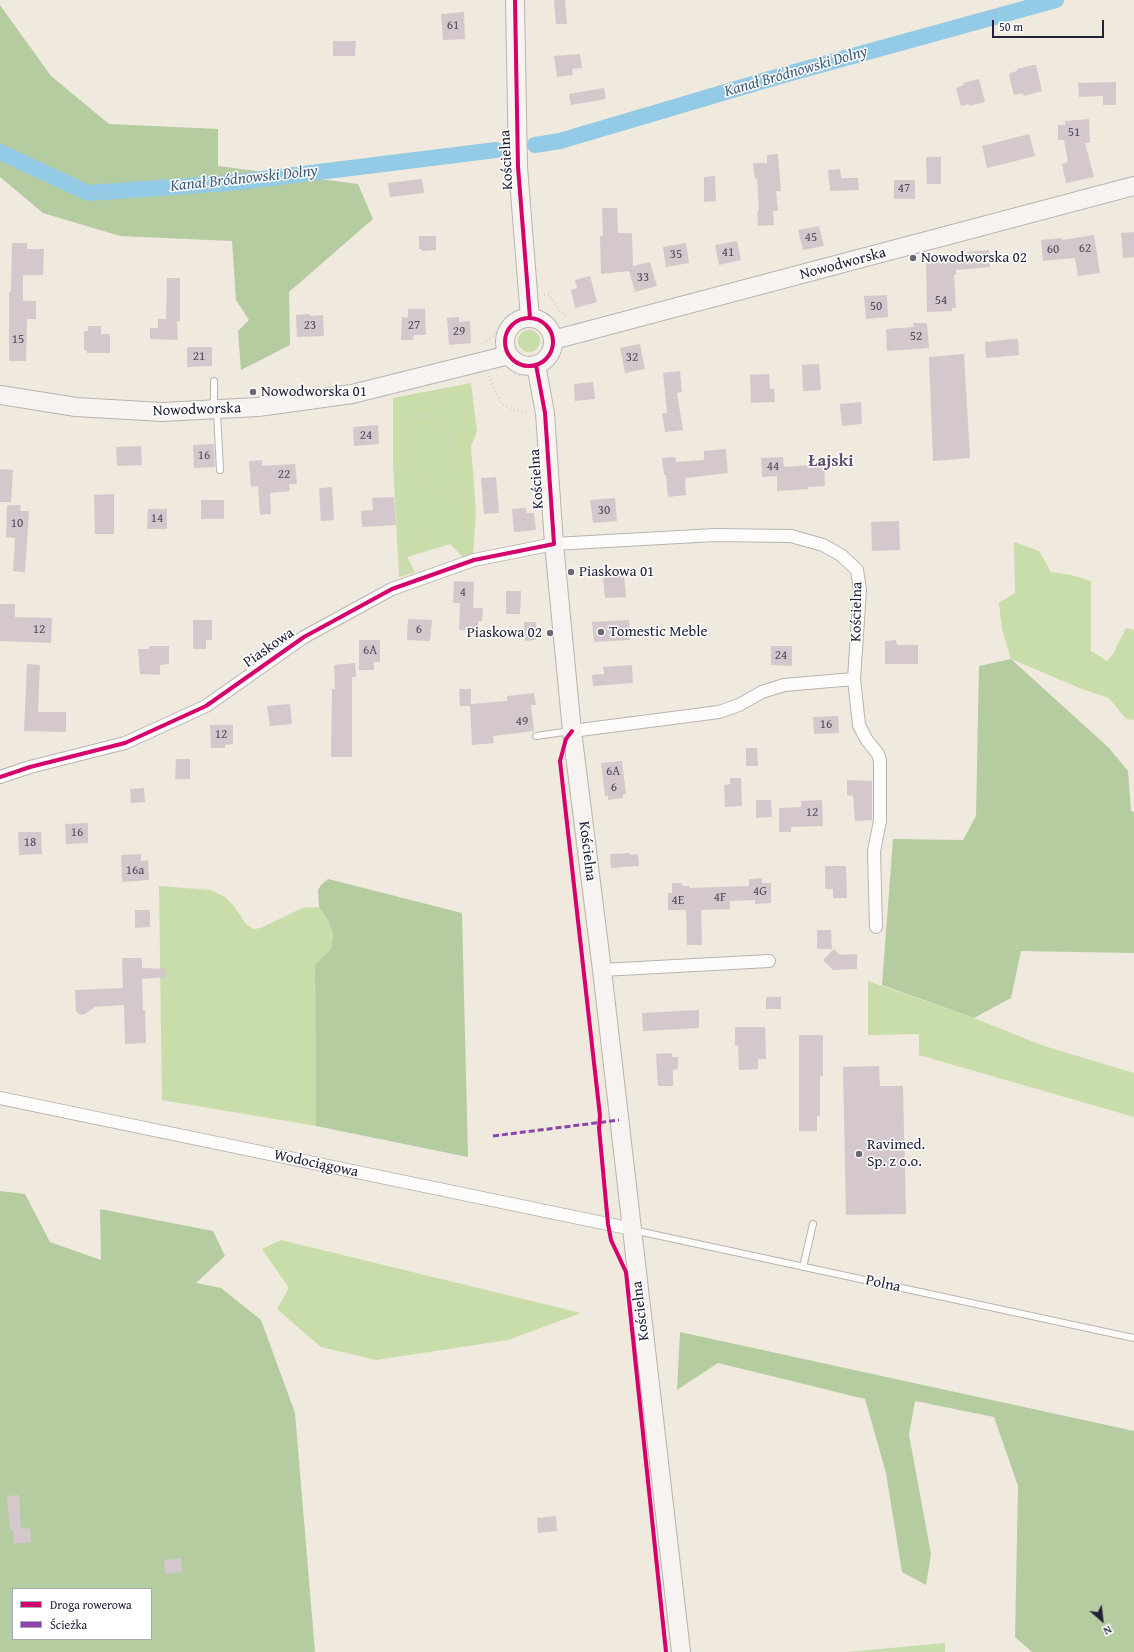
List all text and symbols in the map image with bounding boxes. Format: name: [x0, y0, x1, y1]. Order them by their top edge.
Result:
scale bar: [994, 12, 1106, 38]
house number: 61: [447, 18, 459, 34]
text: 50 m: [999, 18, 1023, 35]
water label: Kanał Bródnowski Dolny: [722, 42, 870, 102]
house number: 51: [1068, 125, 1080, 141]
street label: Kościelna: [496, 130, 518, 190]
water label: Kanał Bródnowski Dolny: [169, 162, 319, 196]
house number: 47: [898, 181, 910, 197]
house number: 45: [805, 230, 817, 246]
house number: 62: [1079, 241, 1091, 257]
house number: 60: [1047, 242, 1059, 258]
street label: Nowodworska: [798, 244, 888, 284]
house number: 41: [722, 245, 734, 261]
house number: 35: [670, 247, 682, 263]
place label: Nowodworska 02: [921, 249, 1027, 267]
marker: Nowodworska 02: [908, 253, 918, 263]
house number: 33: [637, 270, 649, 286]
house number: 54: [935, 293, 947, 309]
house number: 50: [870, 299, 882, 315]
house number: 23: [304, 318, 316, 334]
house number: 27: [408, 318, 420, 334]
house number: 29: [453, 324, 465, 340]
house number: 52: [910, 329, 922, 345]
house number: 15: [12, 332, 24, 348]
house number: 21: [193, 349, 205, 365]
house number: 32: [626, 350, 638, 366]
place label: Nowodworska 01: [261, 383, 367, 401]
marker: Nowodworska 01: [248, 387, 258, 397]
street label: Nowodworska: [153, 399, 241, 421]
house number: 24: [360, 428, 372, 444]
house number: 16: [198, 448, 210, 464]
street label: Kościelna: [526, 448, 548, 510]
district label: Łajski: [809, 452, 853, 472]
house number: 44: [767, 459, 779, 475]
house number: 22: [278, 467, 290, 483]
house number: 30: [598, 503, 610, 519]
house number: 14: [151, 511, 163, 527]
house number: 10: [11, 516, 23, 532]
place label: Piaskowa 01: [579, 563, 654, 581]
marker: Piaskowa 01: [566, 567, 576, 577]
street label: Kościelna: [847, 582, 867, 642]
house number: 4: [460, 585, 466, 601]
house number: 12: [33, 622, 45, 638]
house number: 6: [416, 622, 422, 638]
place label: Tomestic Meble: [609, 623, 708, 641]
street label: Piaskowa: [240, 624, 298, 672]
place label: Piaskowa 02: [467, 624, 542, 642]
marker: Tomestic Meble: [596, 627, 606, 637]
marker: Piaskowa 02: [545, 628, 555, 638]
house number: 6A: [363, 643, 377, 659]
house number: 24: [775, 648, 787, 664]
house number: 49: [516, 714, 528, 730]
house number: 16: [820, 717, 832, 733]
house number: 12: [215, 727, 227, 743]
house number: 6A: [606, 764, 620, 780]
house number: 6: [611, 780, 617, 796]
house number: 12: [806, 805, 818, 821]
street label: Kościelna: [574, 820, 600, 882]
house number: 16: [71, 825, 83, 841]
house number: 18: [24, 835, 36, 851]
house number: 16a: [126, 863, 144, 879]
house number: 4G: [753, 884, 767, 900]
house number: 4F: [714, 890, 726, 906]
house number: 4E: [672, 893, 684, 909]
place label: Ravimed. Sp. z o.o.: [867, 1136, 925, 1171]
street label: Wodociągowa: [272, 1146, 360, 1182]
marker: Ravimed. Sp. z o.o.: [854, 1149, 864, 1159]
street label: Polna: [864, 1272, 902, 1296]
street label: Kościelna: [628, 1280, 654, 1342]
legend: [12, 1588, 152, 1640]
text: Droga rowerowa: [50, 1596, 132, 1613]
north arrow: [1082, 1600, 1122, 1640]
text: Ścieżka: [50, 1616, 87, 1633]
text: N: [1101, 1622, 1115, 1639]

